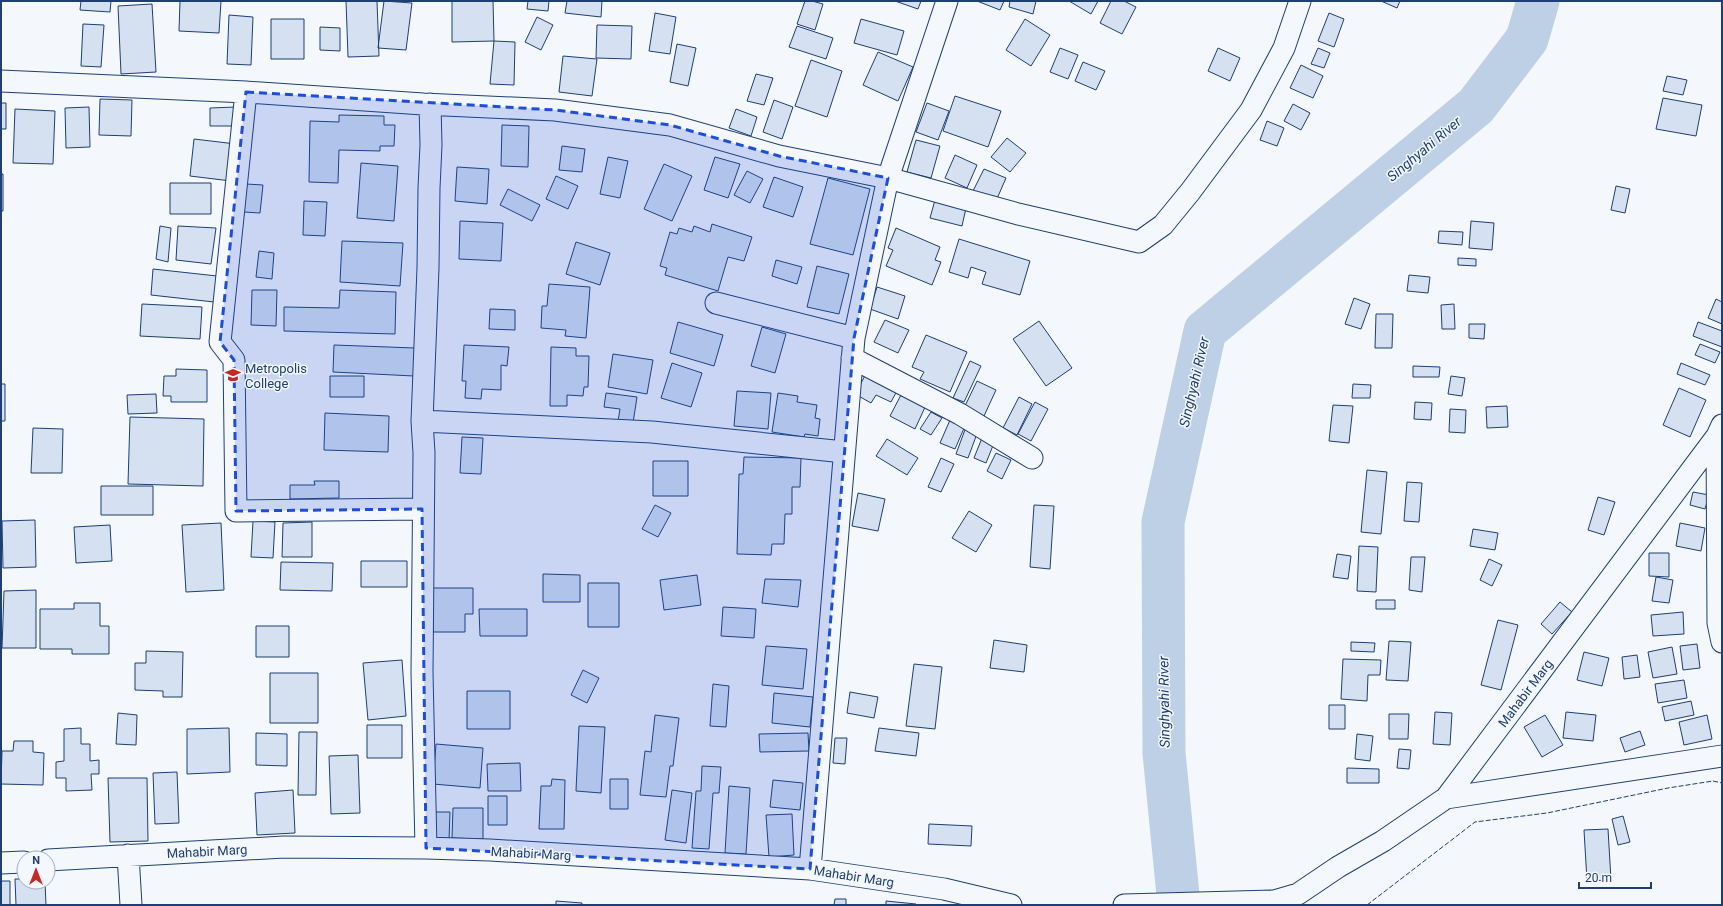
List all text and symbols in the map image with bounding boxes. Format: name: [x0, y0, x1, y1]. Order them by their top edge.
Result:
water label: Singhyahi River: [1384, 113, 1465, 185]
water label: Singhyahi River: [1176, 335, 1212, 429]
place label: Metropolis College: [245, 361, 307, 391]
school or university icon: Metropolis College: [224, 366, 242, 384]
water label: Singhyahi River: [1155, 656, 1173, 748]
street label: Mahabir Marg: [1495, 657, 1556, 730]
street label: Mahabir Marg: [166, 842, 248, 861]
street label: Mahabir Marg: [490, 844, 572, 863]
north arrow: [16, 850, 56, 890]
text: N: [32, 854, 40, 867]
street label: Mahabir Marg: [813, 863, 895, 890]
scale bar: [1579, 864, 1651, 890]
text: 20 m: [1585, 871, 1612, 885]

